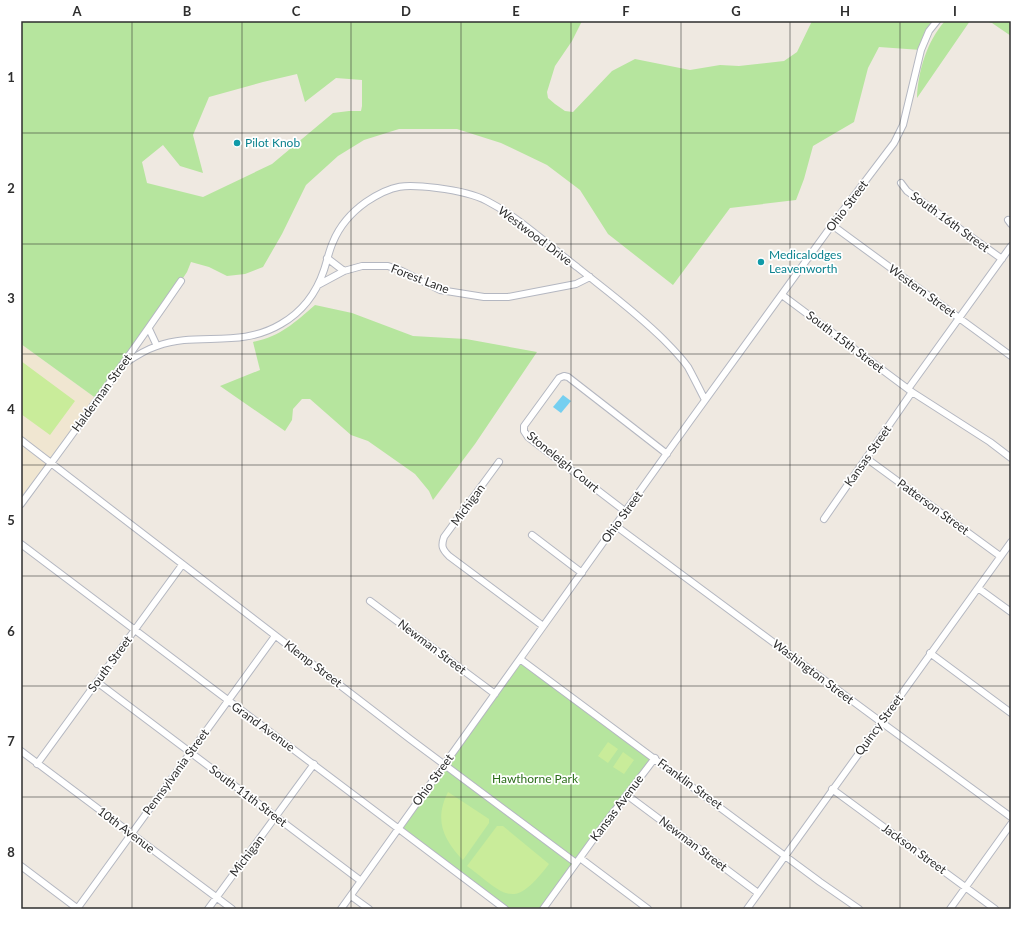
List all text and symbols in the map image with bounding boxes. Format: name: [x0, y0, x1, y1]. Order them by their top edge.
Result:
text: A: [71, 3, 82, 19]
text: B: [183, 3, 192, 19]
text: C: [292, 3, 301, 19]
text: D: [401, 3, 411, 19]
text: E: [512, 3, 520, 19]
text: F: [622, 3, 630, 19]
text: G: [731, 3, 741, 19]
text: H: [840, 3, 850, 19]
text: I: [953, 3, 957, 19]
text: 1: [7, 69, 15, 85]
place label: Pilot Knob: [245, 135, 300, 150]
marker: Pilot Knob: [232, 138, 242, 148]
street label: Ohio Street: [822, 176, 871, 234]
text: 2: [7, 180, 15, 196]
street label: South 16th Street: [908, 188, 993, 256]
street label: Westwood Drive: [495, 203, 575, 268]
place label: Medicalodges Leavenworth: [769, 247, 842, 276]
marker: Medicalodges Leavenworth: [756, 257, 766, 267]
street label: Forest Lane: [389, 261, 451, 297]
street label: Western Street: [886, 261, 959, 320]
text: 3: [7, 290, 15, 306]
street label: South 15th Street: [803, 307, 888, 376]
street label: Halderman Street: [68, 350, 135, 434]
text: 4: [7, 401, 15, 417]
street label: Kansas Street: [841, 422, 895, 489]
street label: Stoneleigh Court: [524, 428, 603, 496]
street label: Patterson Street: [894, 476, 973, 538]
street label: Michigan: [447, 481, 488, 529]
street label: Ohio Street: [598, 487, 646, 546]
text: 5: [7, 512, 15, 528]
street label: Newman Street: [395, 616, 470, 678]
text: 6: [7, 623, 15, 639]
street label: South Street: [84, 632, 135, 695]
street label: Washington Street: [770, 636, 857, 707]
street label: Klemp Street: [281, 637, 346, 691]
street label: Quincy Street: [851, 691, 906, 758]
street label: Grand Avenue: [229, 699, 298, 755]
street label: Pennsylvania Street: [139, 725, 212, 818]
text: 7: [7, 733, 15, 749]
street label: Ohio Street: [409, 750, 457, 809]
street label: Franklin Street: [655, 755, 726, 813]
street label: South 11th Street: [206, 761, 291, 830]
park label: Hawthorne Park: [492, 771, 579, 786]
street label: Kansas Avenue: [587, 772, 646, 844]
street label: 10th Avenue: [95, 803, 158, 856]
street label: Newman Street: [656, 813, 731, 875]
street label: Jackson Street: [879, 820, 950, 877]
street label: Michigan: [226, 832, 267, 879]
text: 8: [7, 844, 15, 860]

